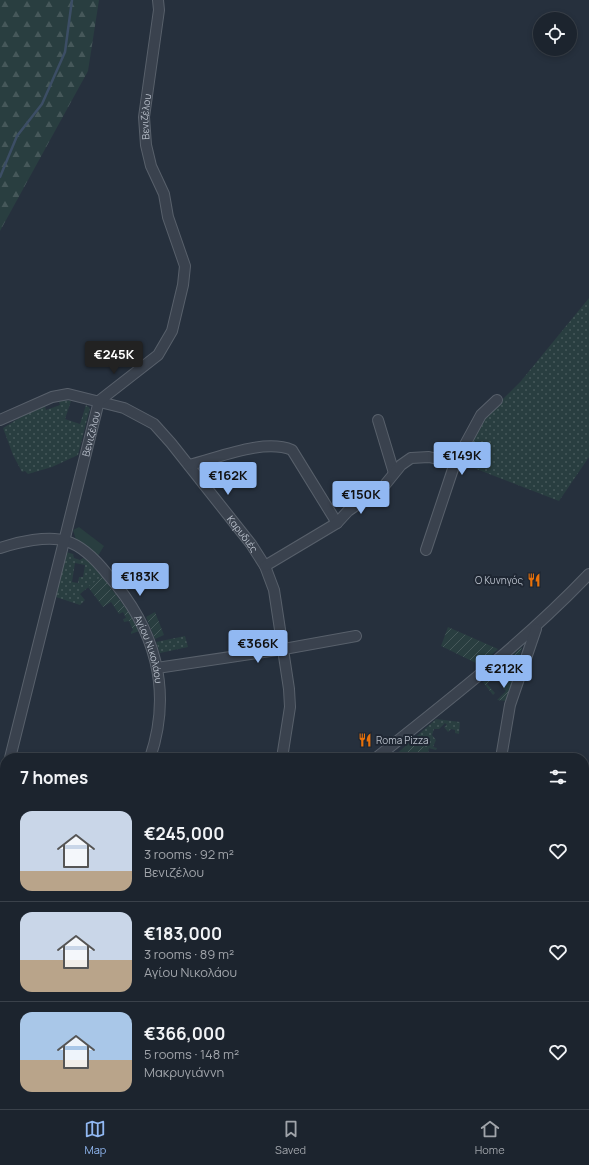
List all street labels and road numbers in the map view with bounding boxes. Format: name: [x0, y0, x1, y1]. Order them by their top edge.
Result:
street label: Βενιζέλου: [137, 93, 154, 140]
street label: Βενιζέλου: [78, 410, 103, 458]
street label: Καρυδιές: [224, 512, 262, 555]
street label: Αγίου Νικολάου: [131, 612, 166, 684]

